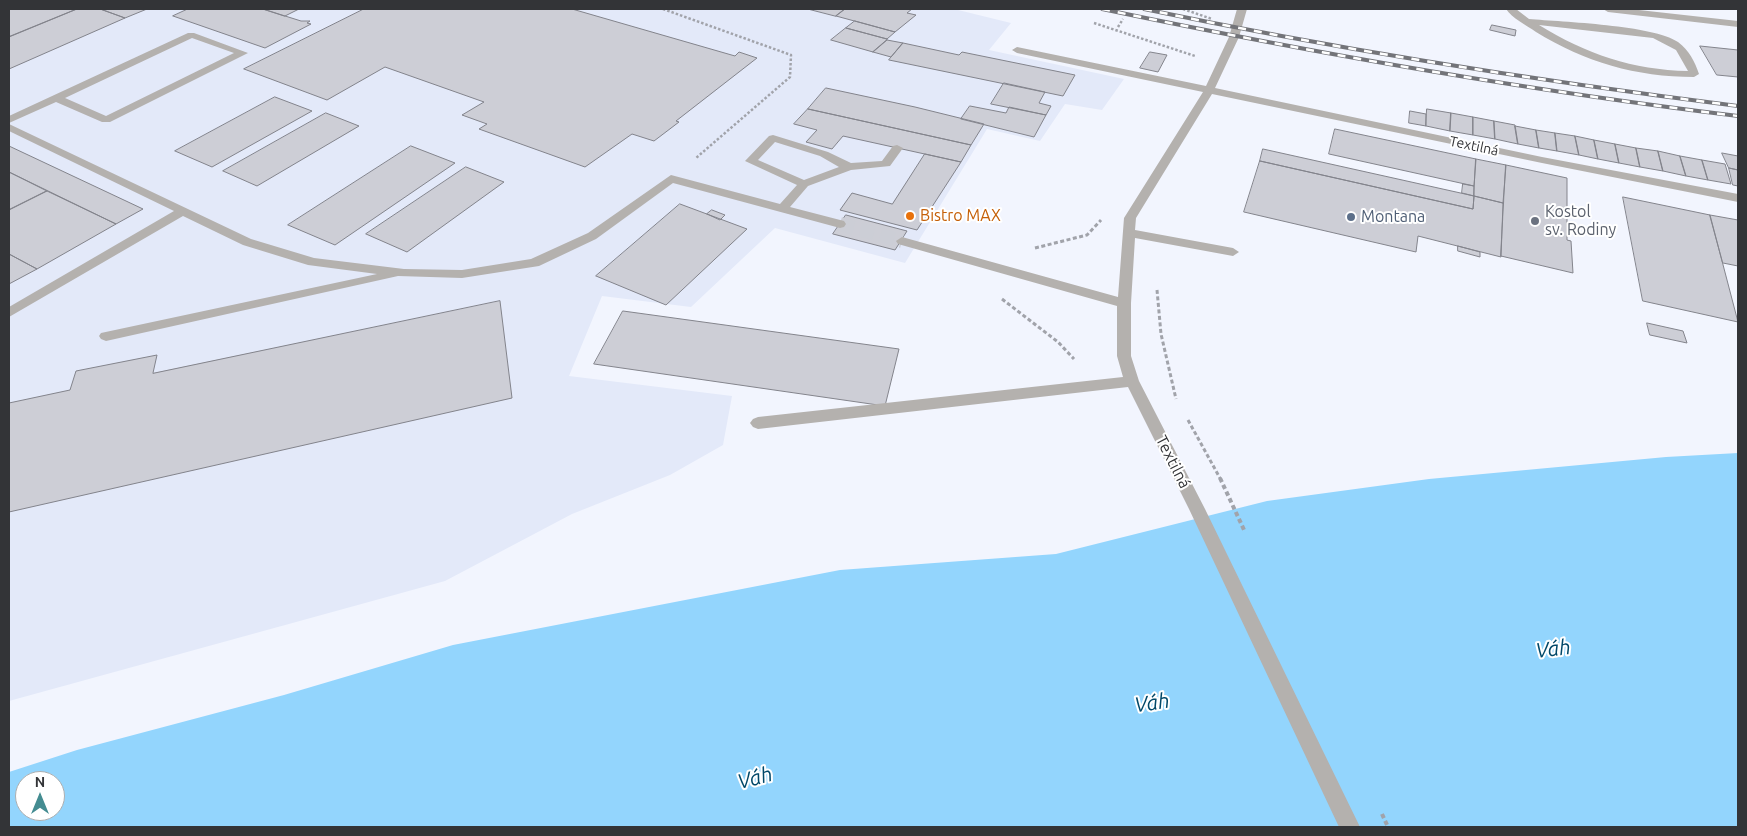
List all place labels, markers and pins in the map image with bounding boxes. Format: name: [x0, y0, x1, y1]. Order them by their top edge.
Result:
place label: Kostol sv. Rodiny: [1545, 202, 1616, 240]
place label: Bistro MAX: [920, 206, 1001, 226]
place label: Montana: [1361, 207, 1425, 227]
marker: Bistro MAX: [904, 210, 916, 222]
marker: Montana: [1345, 211, 1357, 223]
marker: Kostol sv. Rodiny: [1529, 215, 1541, 227]

